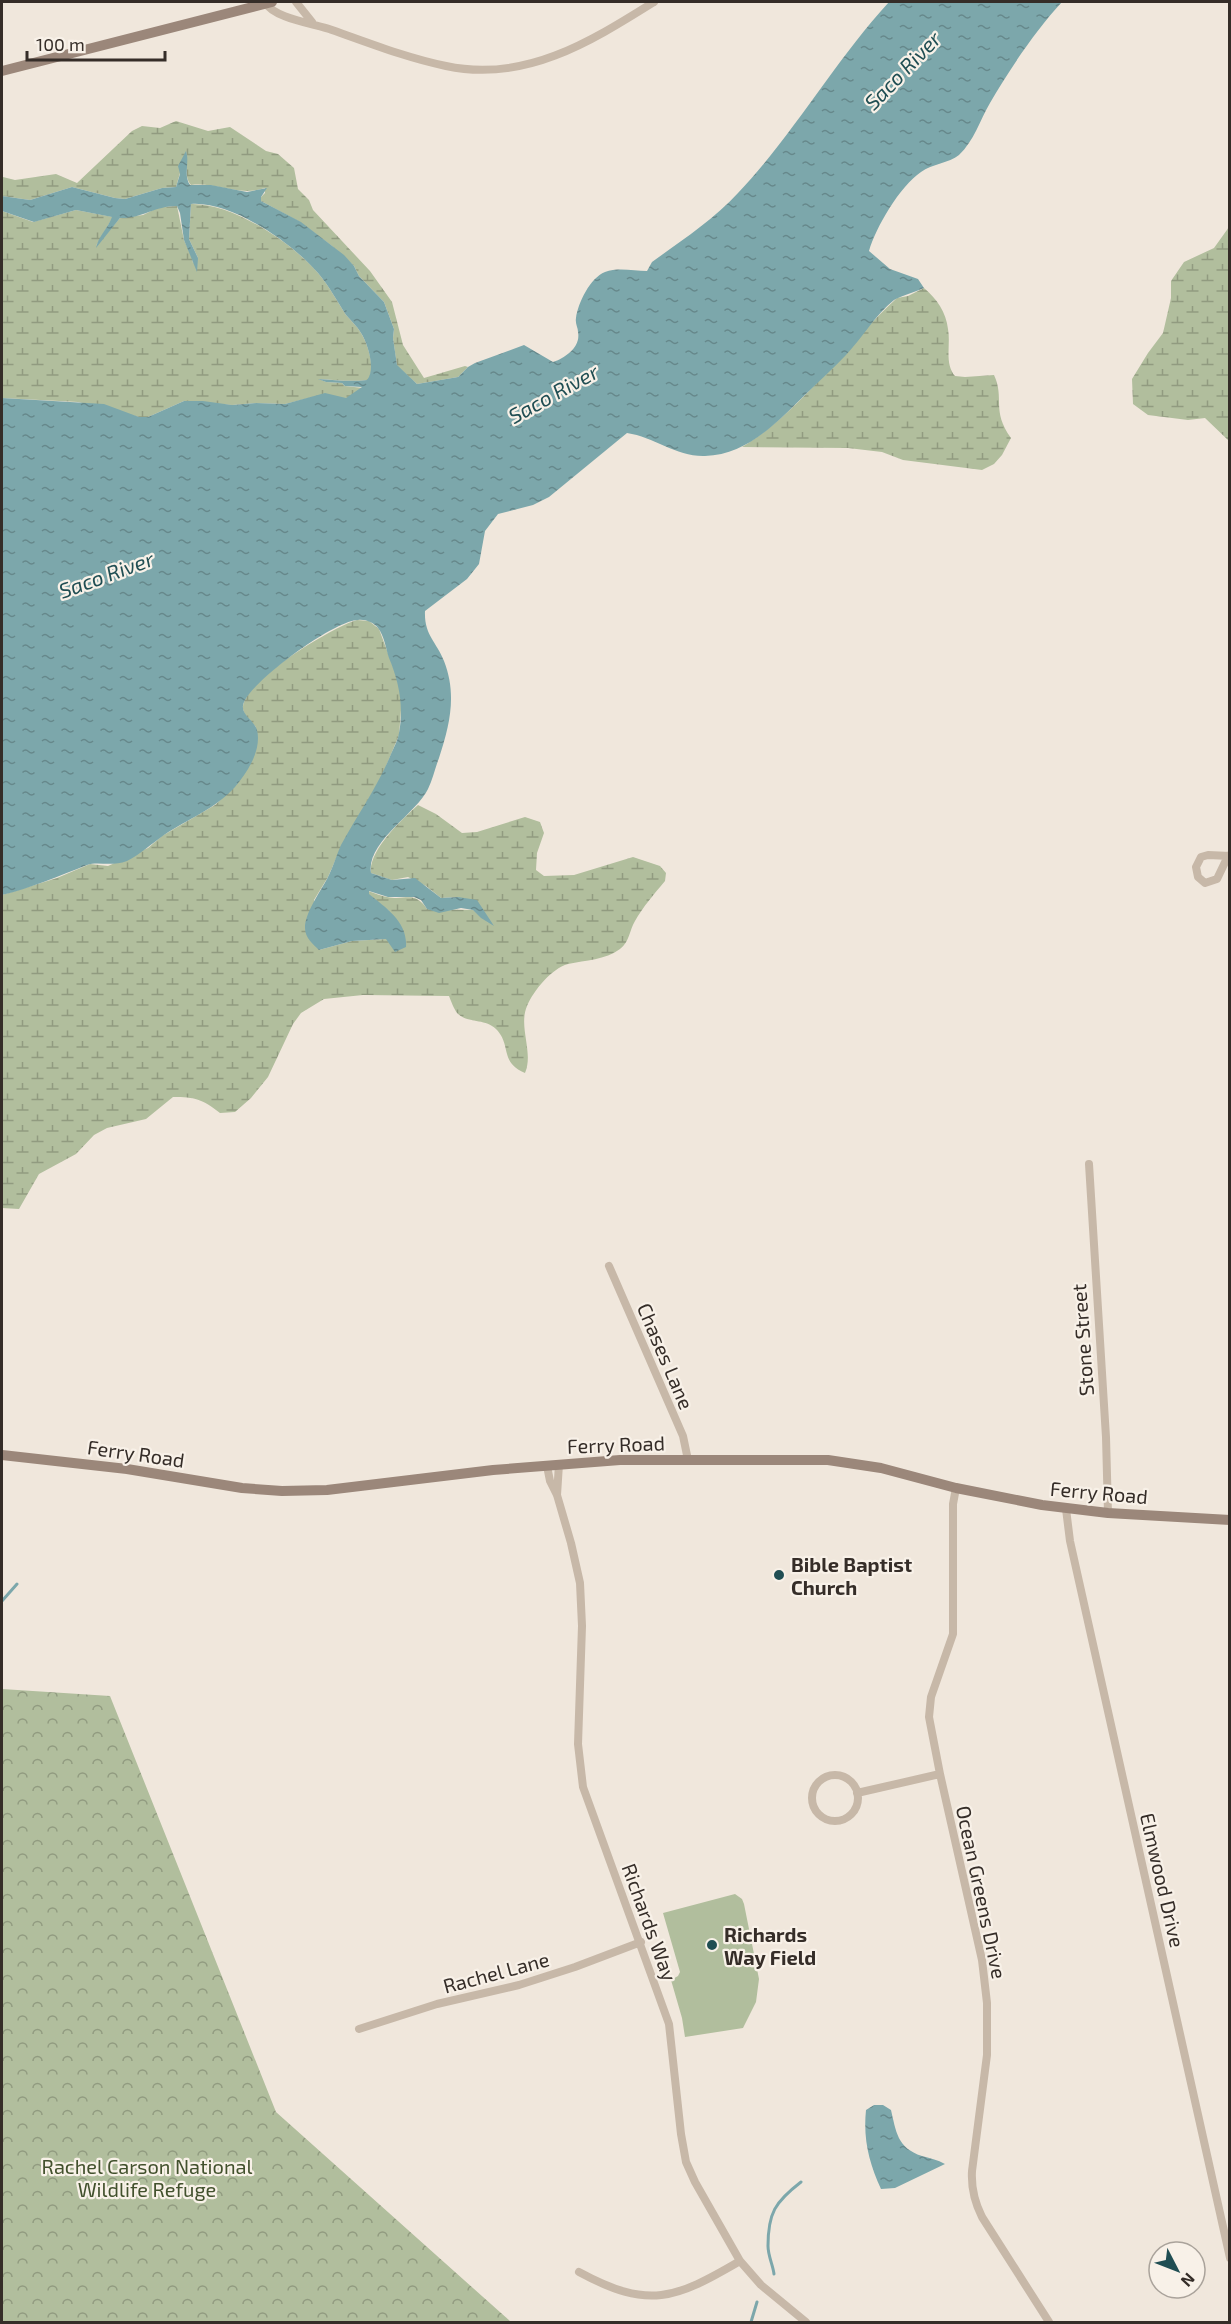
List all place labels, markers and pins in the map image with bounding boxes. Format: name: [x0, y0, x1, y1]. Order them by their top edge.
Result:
place label: Bible Baptist Church: [791, 1552, 912, 1599]
marker: Bible Baptist Church: [772, 1568, 786, 1582]
place label: Richards Way Field: [724, 1922, 816, 1970]
marker: Richards Way Field: [705, 1938, 719, 1952]

